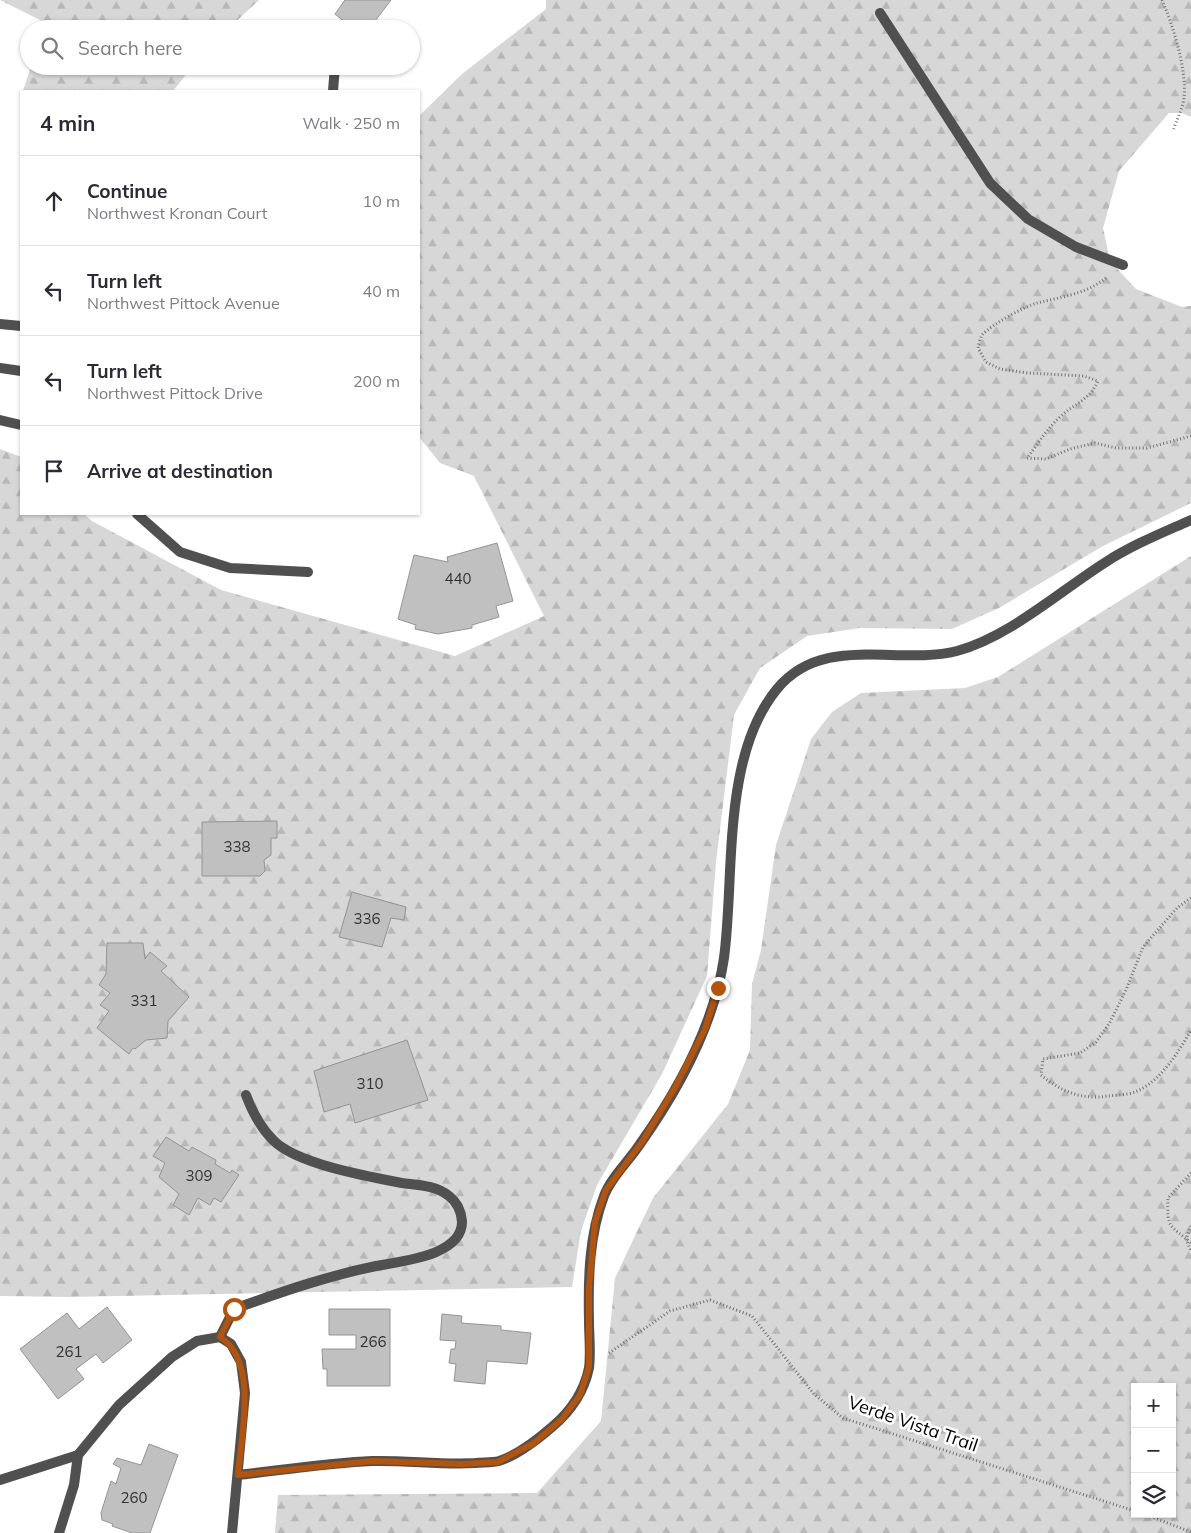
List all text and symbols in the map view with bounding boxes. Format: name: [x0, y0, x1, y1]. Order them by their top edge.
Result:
search box: [20, 20, 420, 75]
icon: search: [38, 34, 66, 62]
text: Search here: [78, 36, 182, 60]
text: 4 min: [40, 110, 95, 136]
text: Walk · 250 m: [302, 113, 400, 133]
text: Continue: [87, 179, 167, 203]
icon: ahead: [40, 187, 68, 215]
text: 10 m: [363, 191, 400, 211]
text: Northwest Kronan Court: [87, 203, 267, 223]
text: Turn left: [87, 269, 162, 293]
icon: left: [40, 277, 68, 305]
text: 40 m: [363, 281, 400, 301]
text: Northwest Pittock Avenue: [87, 293, 280, 313]
text: Turn left: [87, 359, 162, 383]
icon: left: [40, 367, 68, 395]
text: 200 m: [353, 371, 400, 391]
text: Northwest Pittock Drive: [87, 383, 263, 403]
icon: arrive: [40, 457, 68, 485]
text: Arrive at destination: [87, 459, 273, 483]
house number: 440: [444, 569, 472, 588]
house number: 338: [223, 837, 251, 856]
house number: 336: [353, 909, 381, 928]
route end: [707, 977, 730, 1000]
house number: 331: [130, 991, 158, 1010]
house number: 310: [356, 1074, 384, 1093]
house number: 309: [185, 1166, 213, 1185]
route start: [223, 1298, 246, 1321]
house number: 266: [359, 1332, 387, 1351]
house number: 261: [55, 1342, 83, 1361]
map controls: [1131, 1383, 1176, 1518]
button: +: [1131, 1383, 1176, 1428]
street label: Verde Vista Trail: [845, 1391, 981, 1457]
button: −: [1131, 1428, 1176, 1473]
button: layers: [1131, 1473, 1176, 1518]
house number: 260: [120, 1488, 148, 1507]

